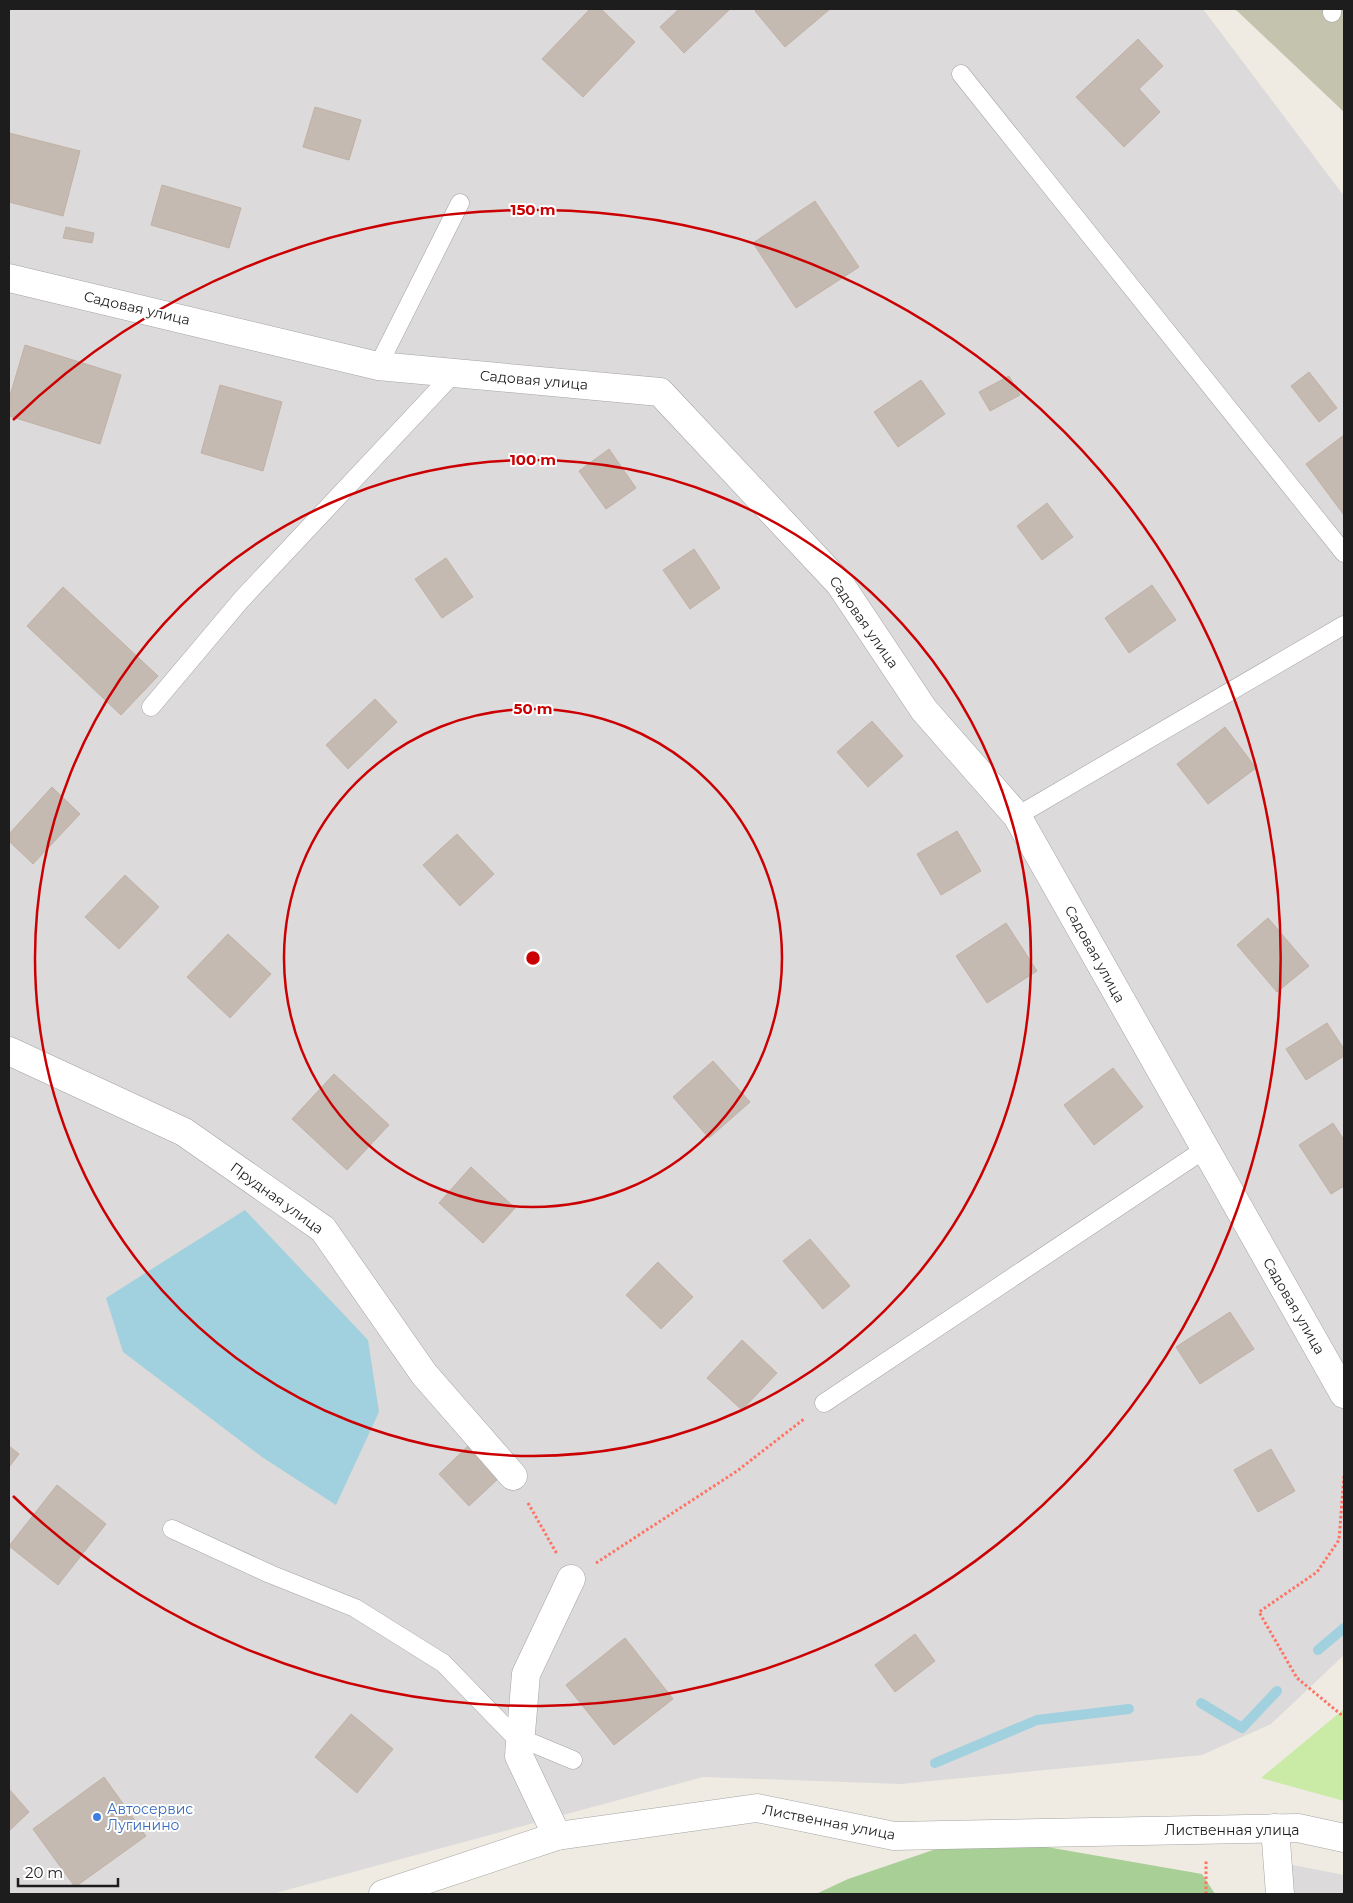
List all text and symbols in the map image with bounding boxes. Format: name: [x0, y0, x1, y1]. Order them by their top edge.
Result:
text: 150 m: [511, 200, 555, 219]
street label: Садовая улица: [82, 287, 192, 329]
street label: Садовая улица: [479, 366, 589, 394]
text: 100 m: [510, 450, 556, 469]
street label: Садовая улица: [825, 572, 903, 672]
text: 50 m: [513, 699, 553, 718]
street label: Садовая улица: [1061, 902, 1129, 1006]
centre of rings: [524, 949, 542, 967]
street label: Прудная улица: [227, 1158, 327, 1238]
street label: Садовая улица: [1259, 1254, 1329, 1358]
place label: Автосервис Лугинино: [107, 1800, 193, 1834]
street label: Лиственная улица: [761, 1800, 897, 1844]
marker: Автосервис Лугинино: [91, 1811, 103, 1823]
street label: Лиственная улица: [1164, 1821, 1300, 1839]
scale bar: [18, 1856, 118, 1888]
text: 20 m: [25, 1863, 63, 1882]

